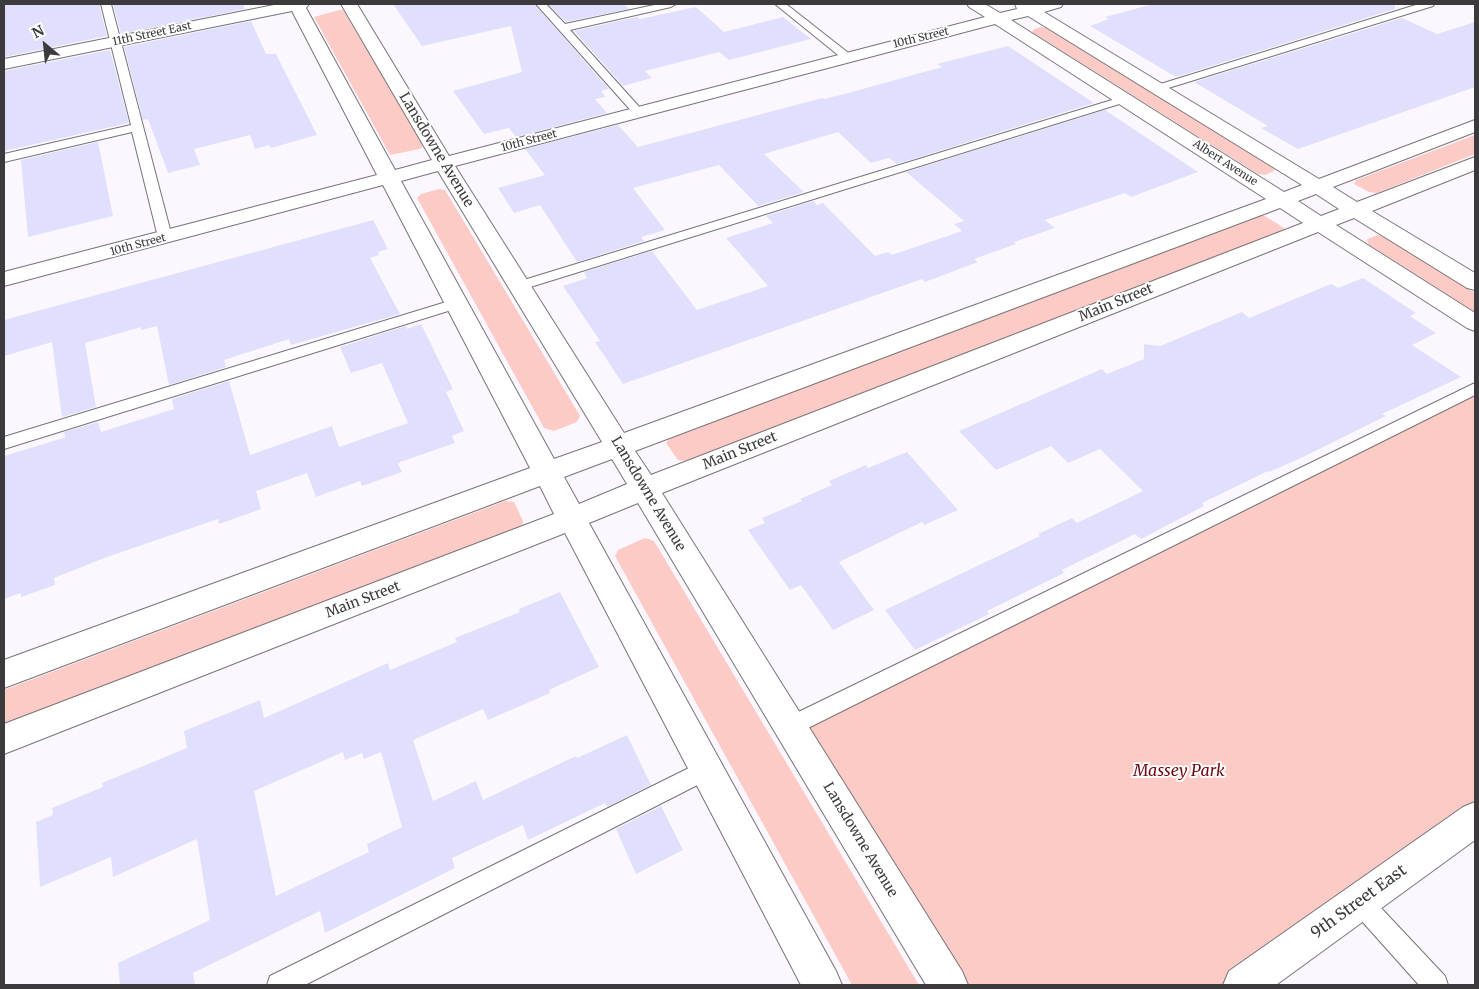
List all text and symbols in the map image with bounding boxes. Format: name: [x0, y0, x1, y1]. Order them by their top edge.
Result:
street label: 11th Street East: [111, 19, 193, 49]
north arrow: [20, 20, 70, 70]
text: N: [29, 21, 47, 42]
street label: 10th Street: [892, 25, 950, 51]
street label: Lansdowne Avenue: [395, 90, 477, 210]
street label: 10th Street: [500, 127, 558, 155]
street label: Albert Avenue: [1190, 137, 1260, 189]
street label: 10th Street: [109, 231, 167, 259]
street label: Main Street: [1076, 280, 1156, 326]
street label: Main Street: [700, 428, 780, 474]
street label: Lansdowne Avenue: [607, 434, 689, 554]
street label: Main Street: [323, 578, 403, 622]
park label: Massey Park: [1133, 761, 1225, 781]
street label: Lansdowne Avenue: [819, 780, 901, 900]
street label: 9th Street East: [1308, 861, 1410, 943]

